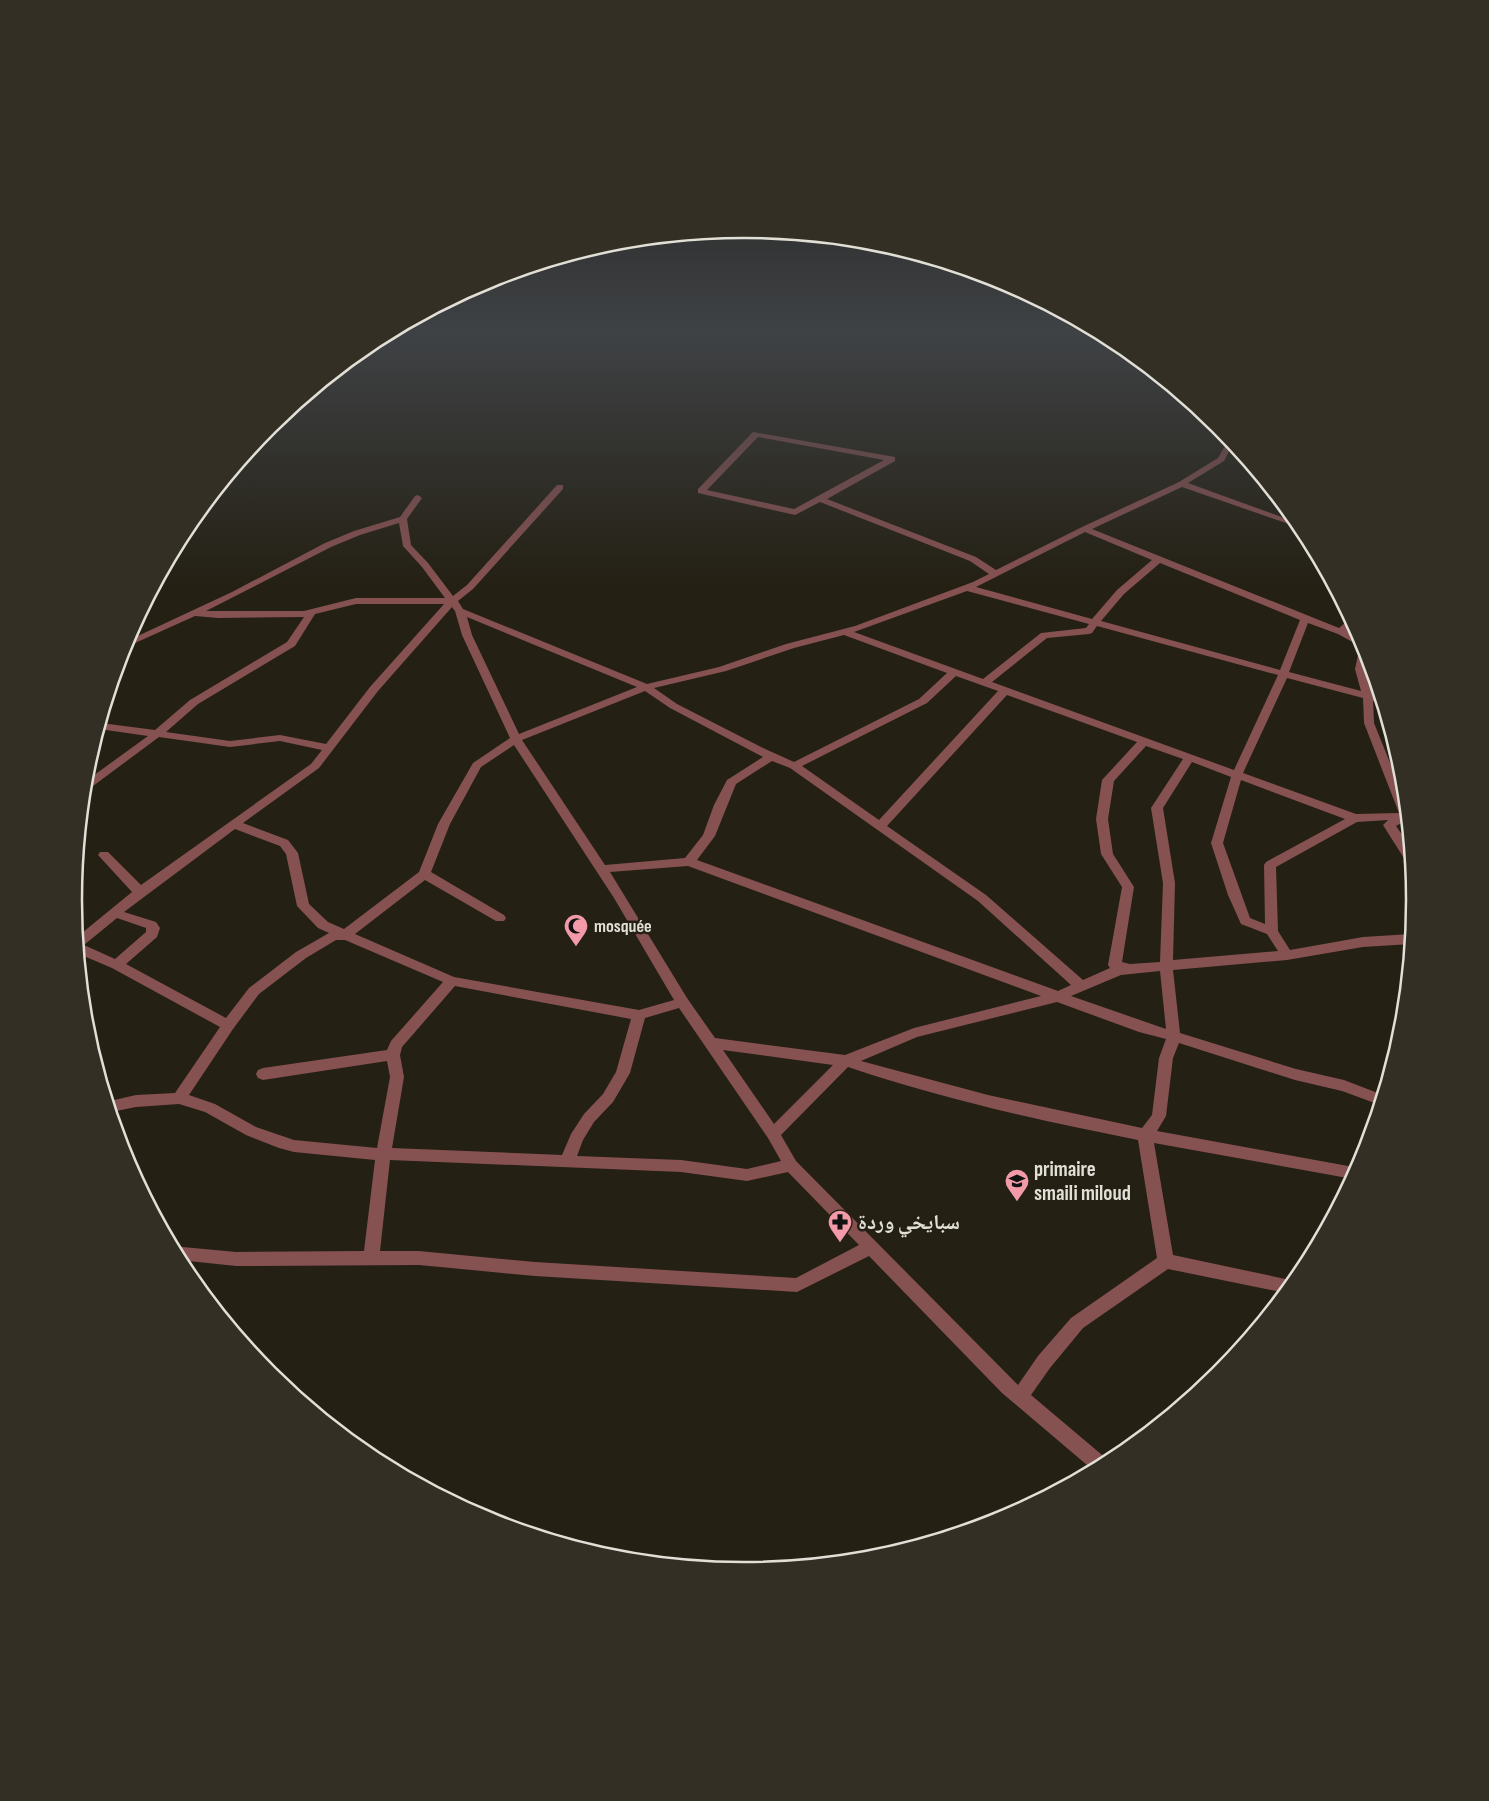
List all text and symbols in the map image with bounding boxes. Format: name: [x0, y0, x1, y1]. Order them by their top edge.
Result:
mosque icon: mosquée: [563, 913, 589, 947]
place label: mosquée: [594, 916, 652, 937]
place label: primaire smaili miloud: [1034, 1157, 1131, 1206]
school or university icon: primaire smaili miloud: [1004, 1168, 1030, 1202]
pharmacy icon: سبايخي وردة: [827, 1209, 853, 1243]
place label: سبايخي وردة: [858, 1210, 960, 1238]

